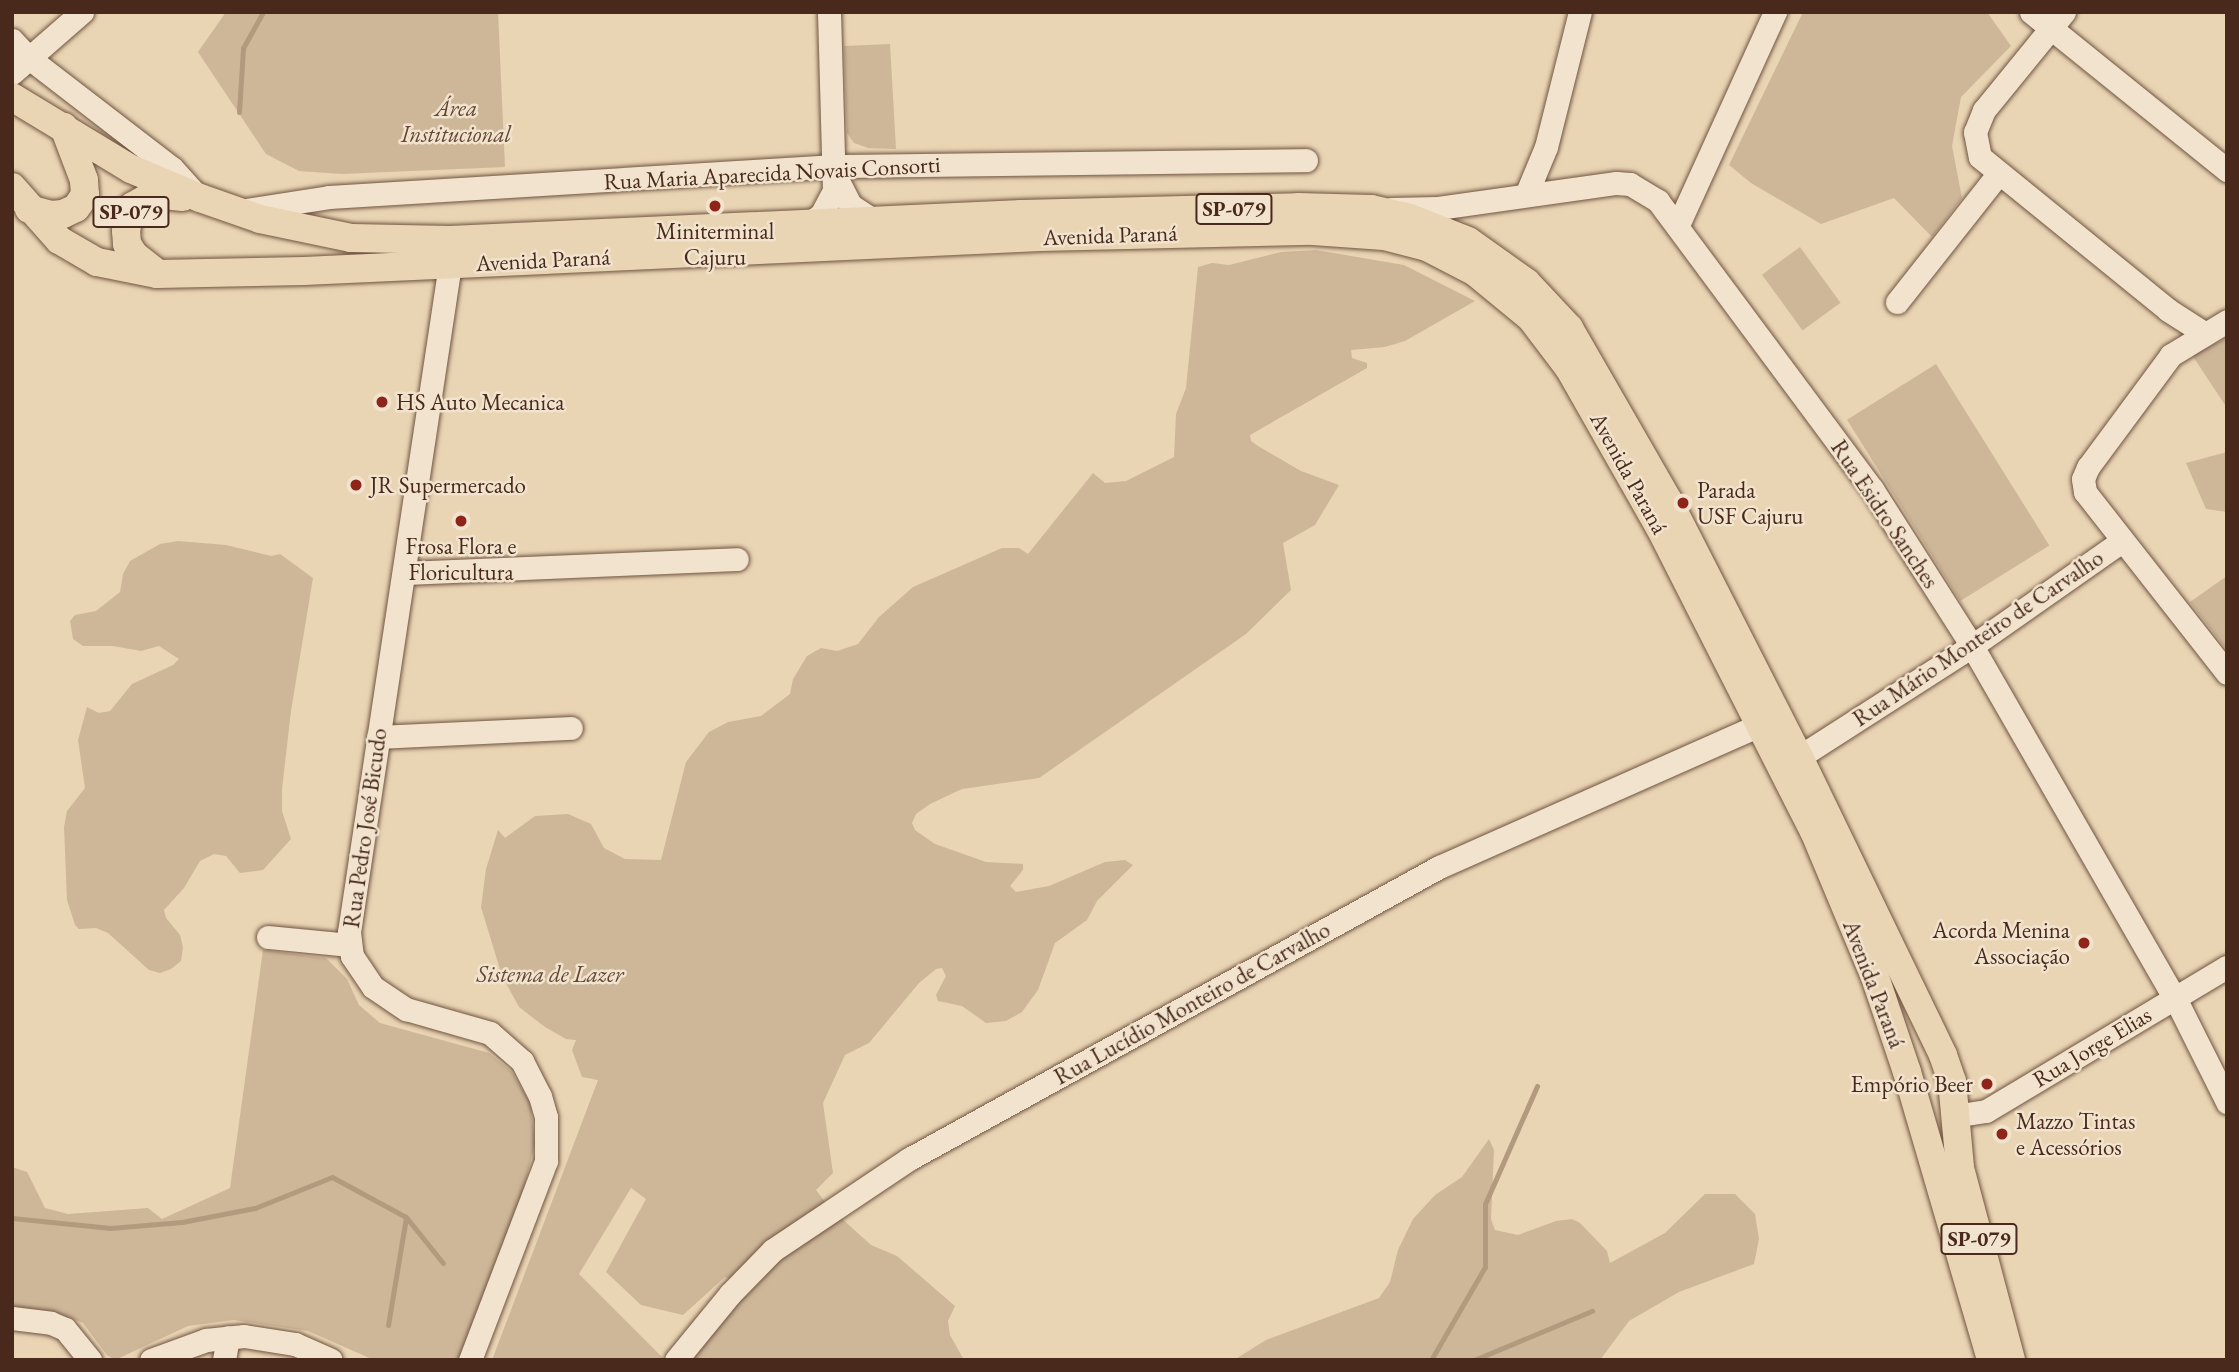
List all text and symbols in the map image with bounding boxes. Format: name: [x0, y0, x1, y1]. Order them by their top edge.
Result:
park label: Área Institucional: [401, 94, 511, 148]
street label: Rua Maria Aparecida Novais Consorti: [603, 150, 941, 196]
road number: SP-079: [1194, 192, 1274, 227]
road number: SP-079: [91, 194, 171, 230]
marker: Miniterminal Cajuru: [707, 198, 723, 214]
place label: Miniterminal Cajuru: [656, 217, 774, 271]
street label: Avenida Paraná: [1042, 219, 1178, 251]
street label: Avenida Paraná: [475, 243, 611, 277]
place label: HS Auto Mecanica: [396, 388, 564, 416]
marker: HS Auto Mecanica: [374, 394, 390, 410]
street label: Avenida Paraná: [1584, 407, 1674, 539]
street label: Rua Esidro Sanches: [1825, 434, 1945, 594]
place label: JR Supermercado: [370, 471, 526, 499]
place label: Parada USF Cajuru: [1697, 476, 1803, 530]
marker: JR Supermercado: [348, 477, 364, 493]
marker: Parada USF Cajuru: [1675, 495, 1691, 511]
marker: Frosa Flora e Floricultura: [453, 513, 469, 529]
place label: Frosa Flora e Floricultura: [405, 532, 517, 586]
street label: Rua Mário Monteiro de Carvalho: [1847, 544, 2109, 732]
street label: Rua Pedro José Bicudo: [337, 726, 393, 930]
street label: Rua Lucídio Monteiro de Carvalho: [1049, 915, 1335, 1091]
street label: Avenida Paraná: [1837, 916, 1911, 1052]
place label: Acorda Menina Associação: [1932, 916, 2070, 970]
marker: Acorda Menina Associação: [2076, 935, 2092, 951]
park label: Sistema de Lazer: [477, 960, 623, 988]
street label: Rua Jorge Elias: [2028, 1001, 2156, 1093]
place label: Empório Beer: [1851, 1070, 1973, 1098]
marker: Empório Beer: [1979, 1076, 1995, 1092]
place label: Mazzo Tintas e Acessórios: [2016, 1107, 2135, 1161]
marker: Mazzo Tintas e Acessórios: [1994, 1126, 2010, 1142]
road number: SP-079: [1939, 1222, 2019, 1256]

